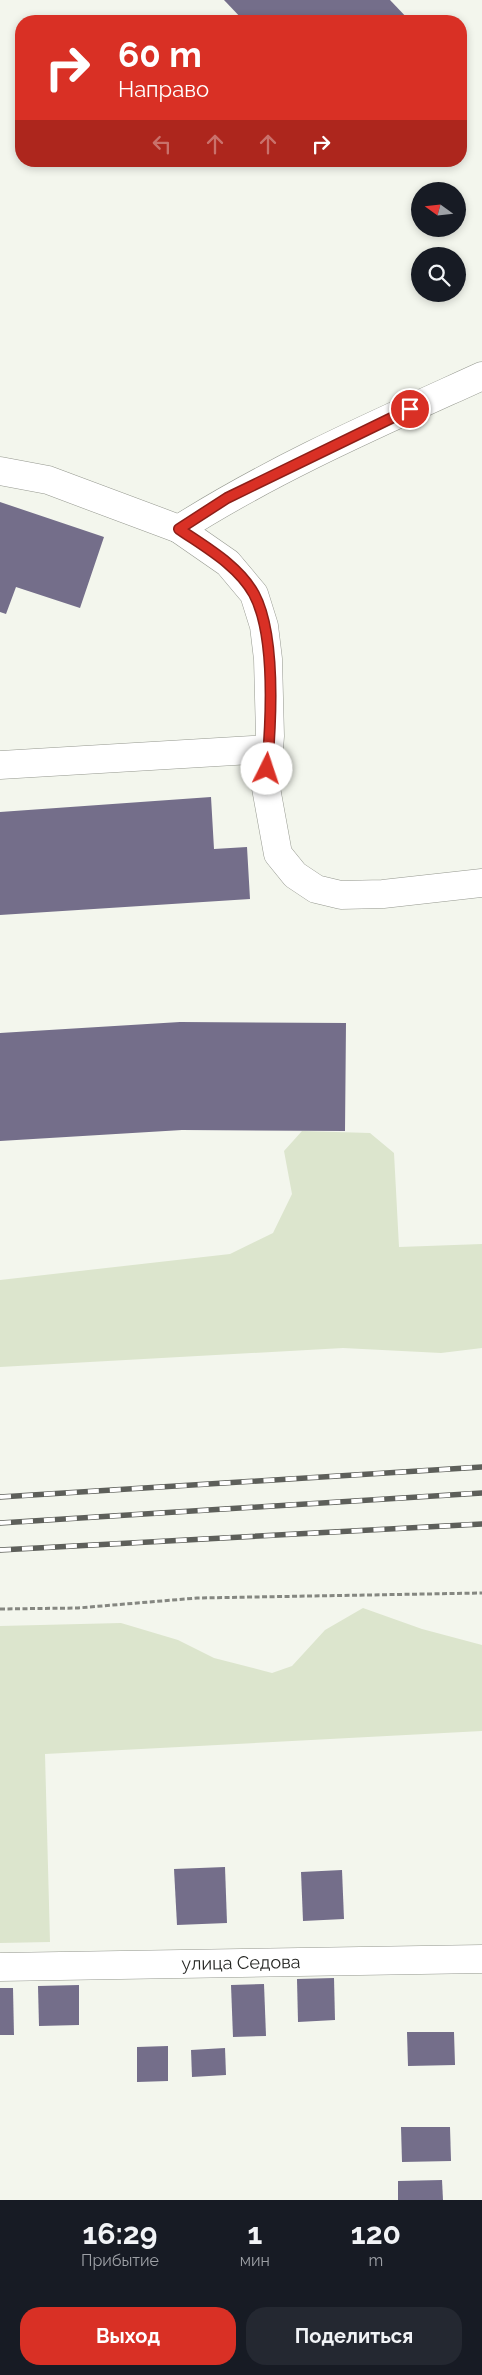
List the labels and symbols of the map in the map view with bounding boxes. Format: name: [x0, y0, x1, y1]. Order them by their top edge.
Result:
north arrow: [411, 182, 466, 238]
pin: [389, 388, 431, 430]
position arrow: [240, 742, 292, 794]
street label: улица Седова: [181, 1951, 301, 1974]

